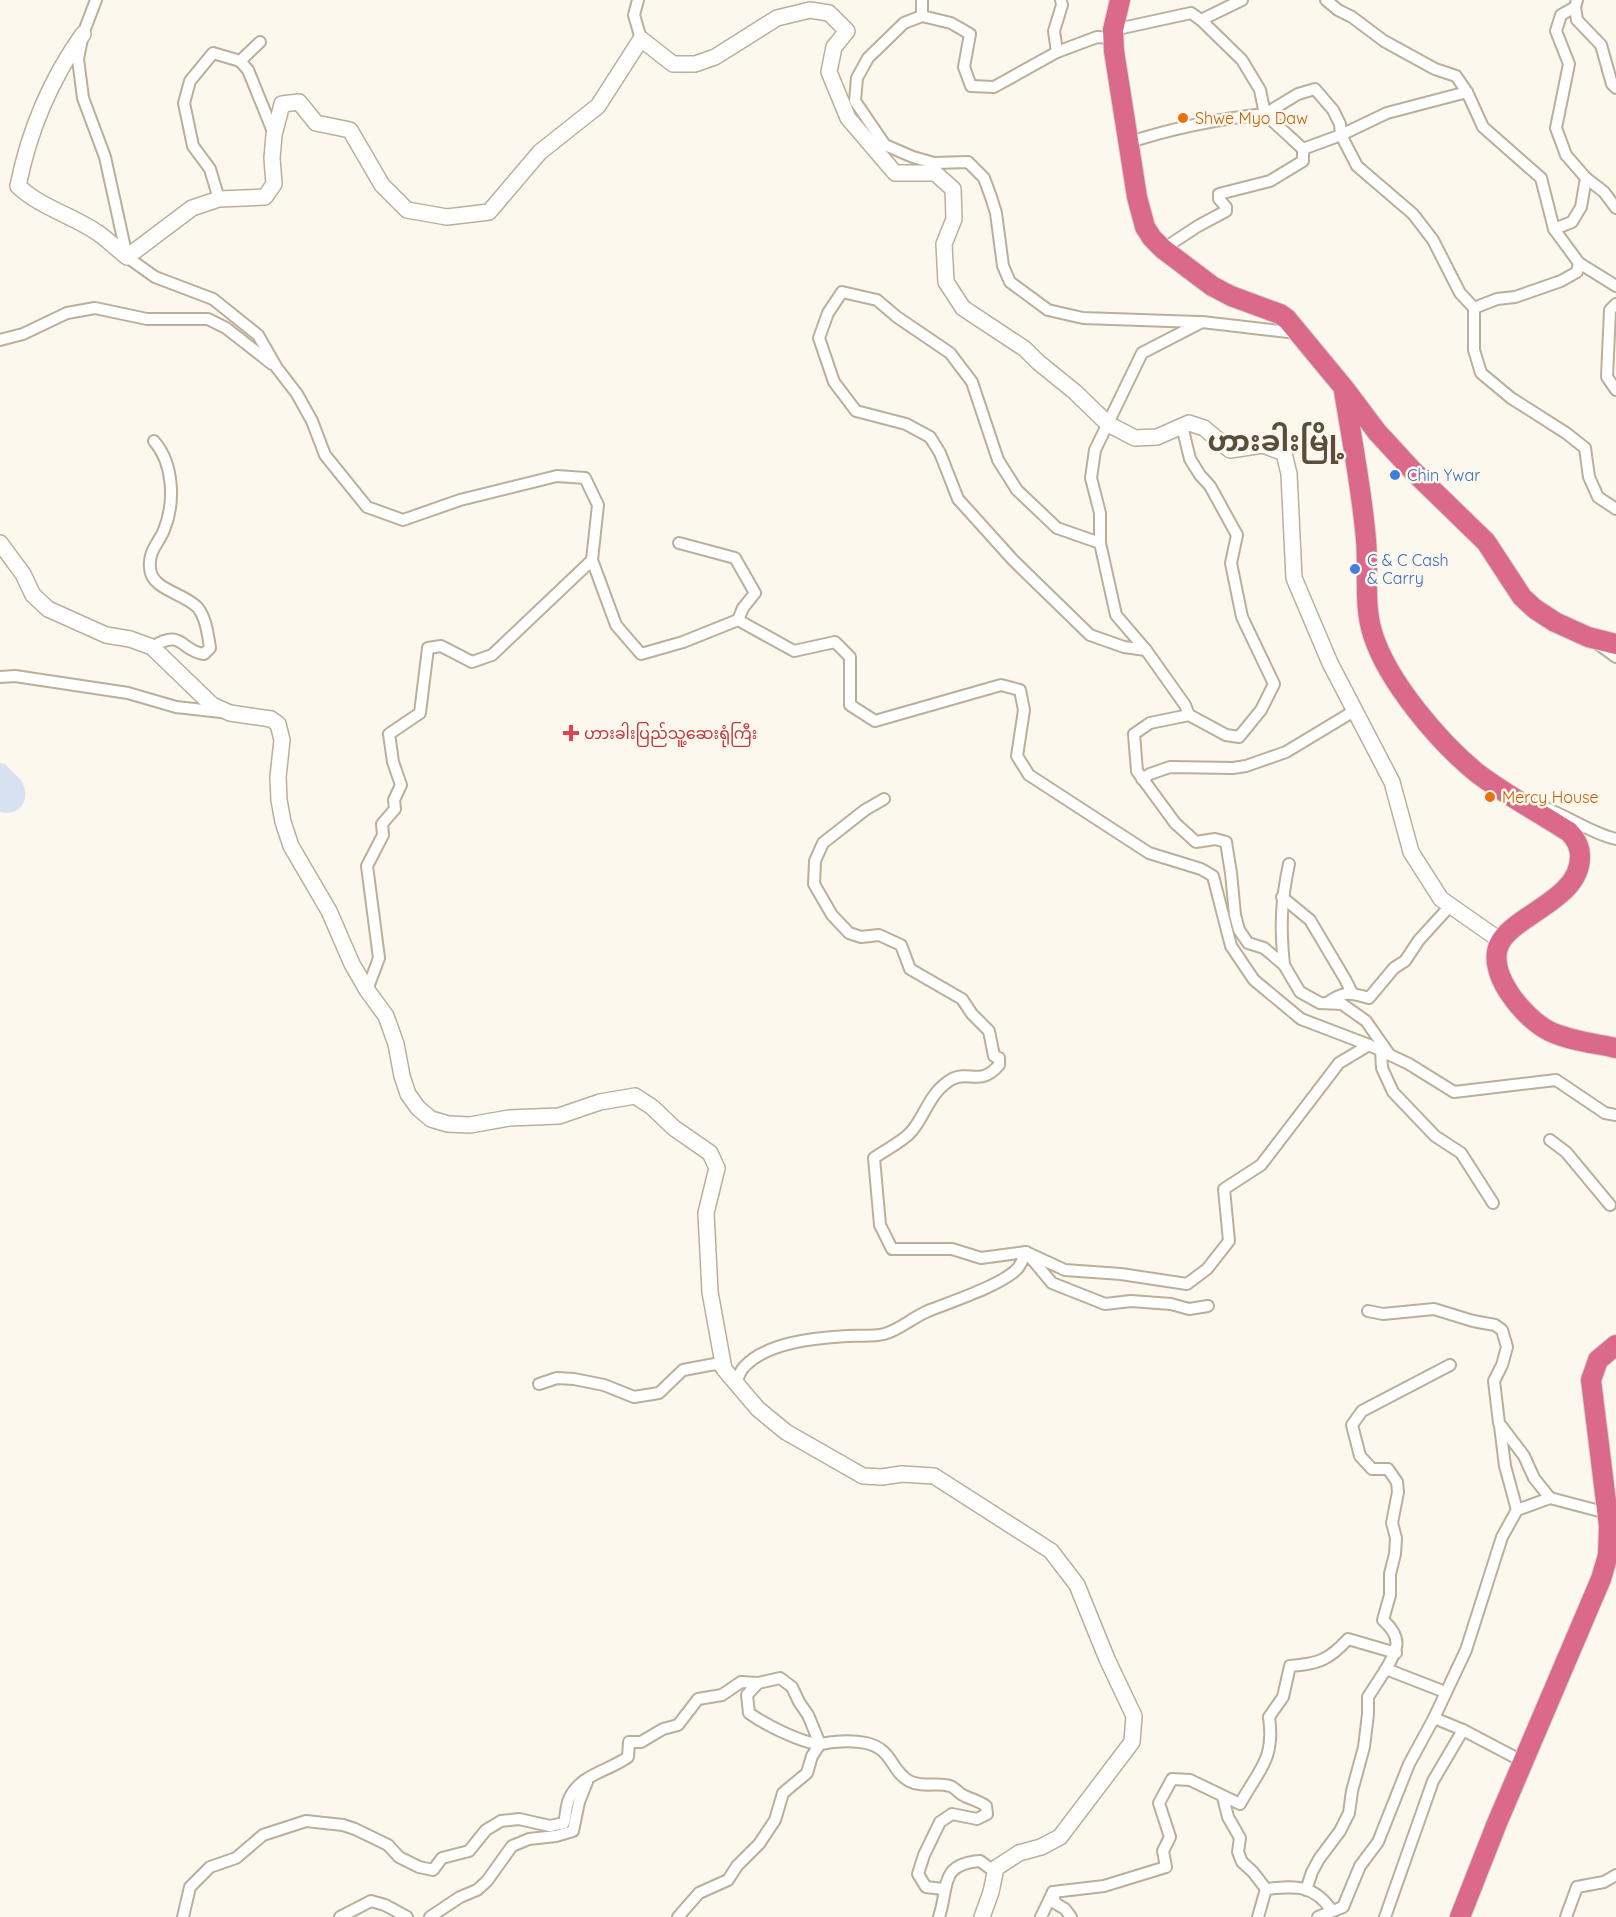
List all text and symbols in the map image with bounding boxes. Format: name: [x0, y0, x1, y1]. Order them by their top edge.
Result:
place label: Shwe Myo Daw: [1195, 108, 1308, 128]
marker: Shwe Myo Daw: [1176, 111, 1190, 125]
district label: ဟားခါးမြို့: [1208, 422, 1345, 464]
place label: Chin Ywar: [1407, 465, 1480, 485]
marker: Chin Ywar: [1388, 468, 1402, 482]
place label: C & C Cash & Carry: [1367, 550, 1449, 588]
marker: C & C Cash & Carry: [1348, 562, 1362, 576]
place label: ဟားခါးပြည်သူ့ဆေးရုံကြီး: [584, 722, 757, 748]
marker: ဟားခါးပြည်သူ့ဆေးရုံကြီး: [562, 724, 580, 742]
place label: Mercy House: [1502, 787, 1599, 807]
marker: Mercy House: [1483, 790, 1497, 804]

